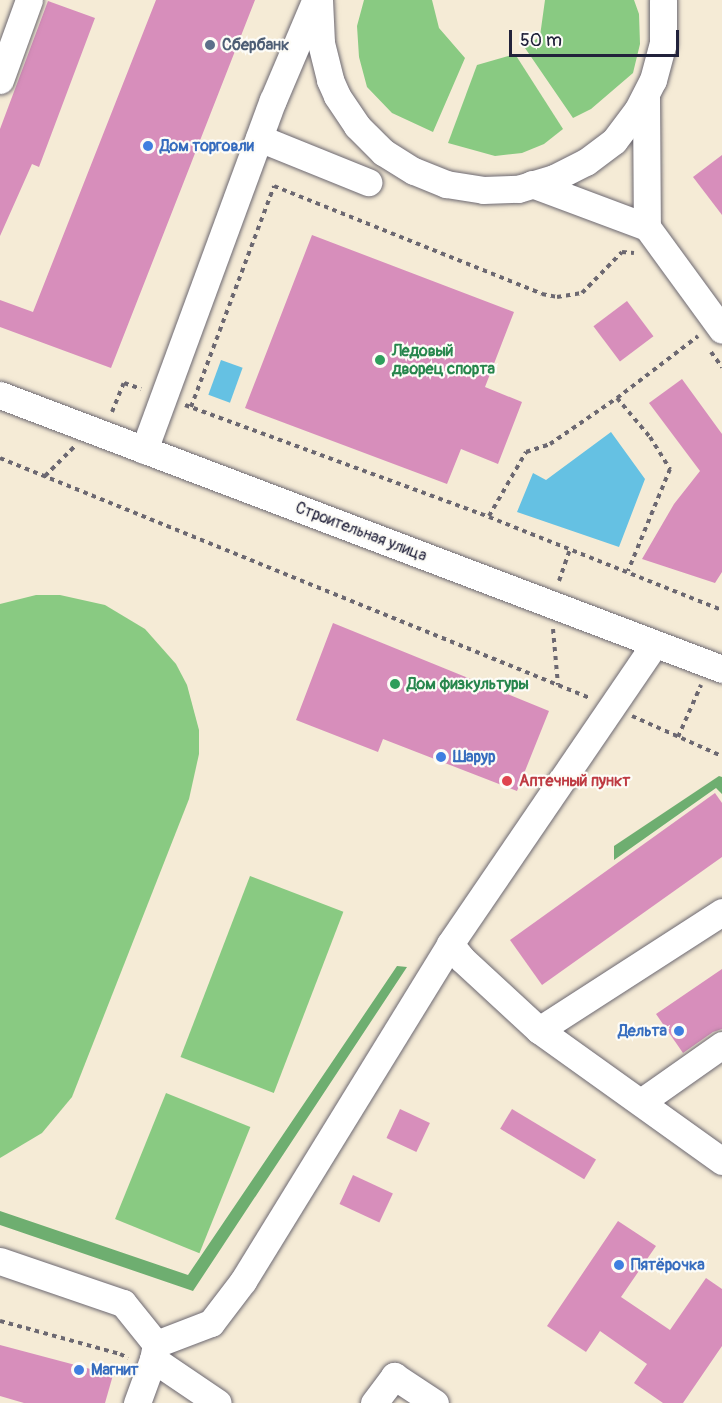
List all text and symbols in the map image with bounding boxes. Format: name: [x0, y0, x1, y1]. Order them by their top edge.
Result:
scale bar: [512, 18, 682, 56]
text: 50 m: [520, 29, 562, 52]
place label: Сбербанк: [222, 35, 289, 55]
marker: Сбербанк: [203, 38, 217, 52]
place label: Дом торговли: [160, 136, 254, 156]
marker: Дом торговли: [141, 139, 155, 153]
place label: Ледовый дворец спорта: [392, 341, 495, 379]
marker: Ледовый дворец спорта: [373, 353, 387, 367]
street label: Строительная улица: [293, 498, 429, 566]
place label: Дом физкультуры: [407, 674, 529, 694]
marker: Дом физкультуры: [388, 677, 402, 691]
place label: Шарур: [453, 747, 495, 767]
marker: Шарур: [434, 750, 448, 764]
place label: Аптечный пункт: [519, 771, 630, 791]
marker: Аптечный пункт: [500, 774, 514, 788]
place label: Дельта: [618, 1021, 667, 1041]
marker: Дельта: [672, 1024, 686, 1038]
place label: Пятёрочка: [631, 1255, 705, 1275]
marker: Пятёрочка: [612, 1258, 626, 1272]
place label: Магнит: [91, 1360, 139, 1380]
marker: Магнит: [72, 1363, 86, 1377]

